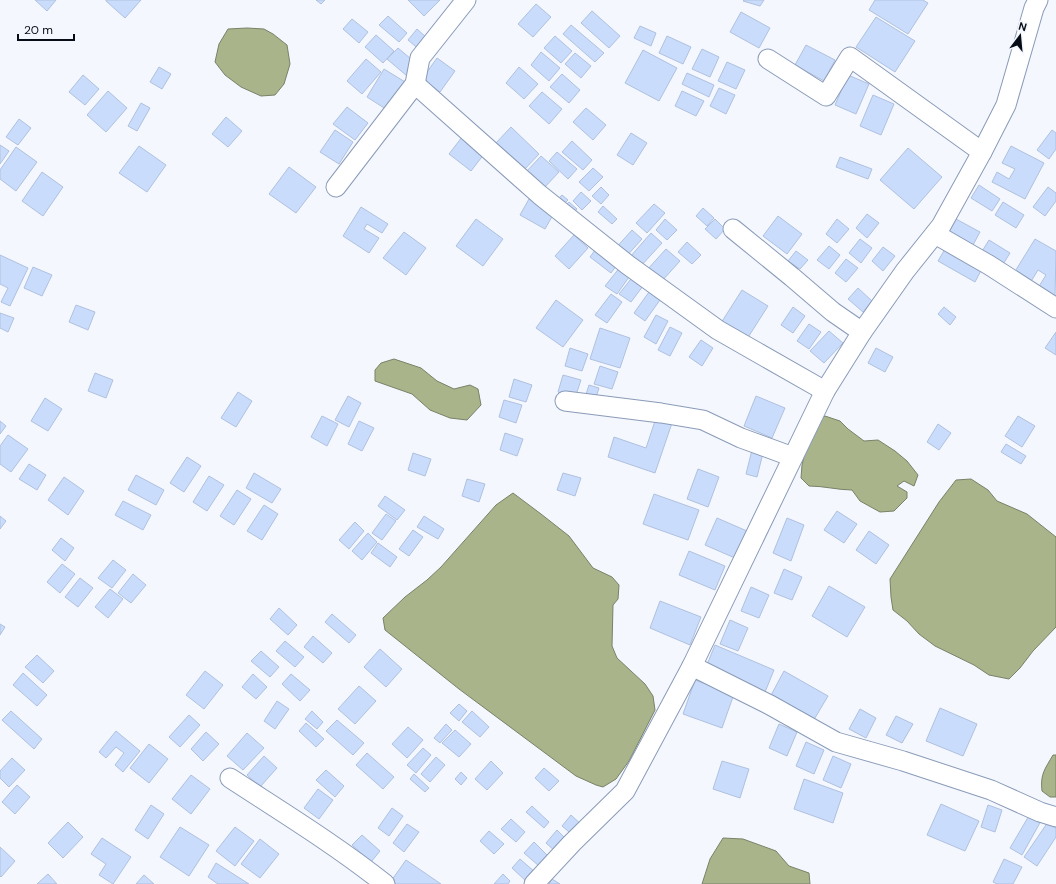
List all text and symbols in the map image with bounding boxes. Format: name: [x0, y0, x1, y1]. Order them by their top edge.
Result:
scale bar: [18, 16, 74, 42]
north arrow: [1000, 16, 1040, 56]
text: N: [1017, 19, 1029, 34]
text: 20 m: [24, 22, 53, 38]

